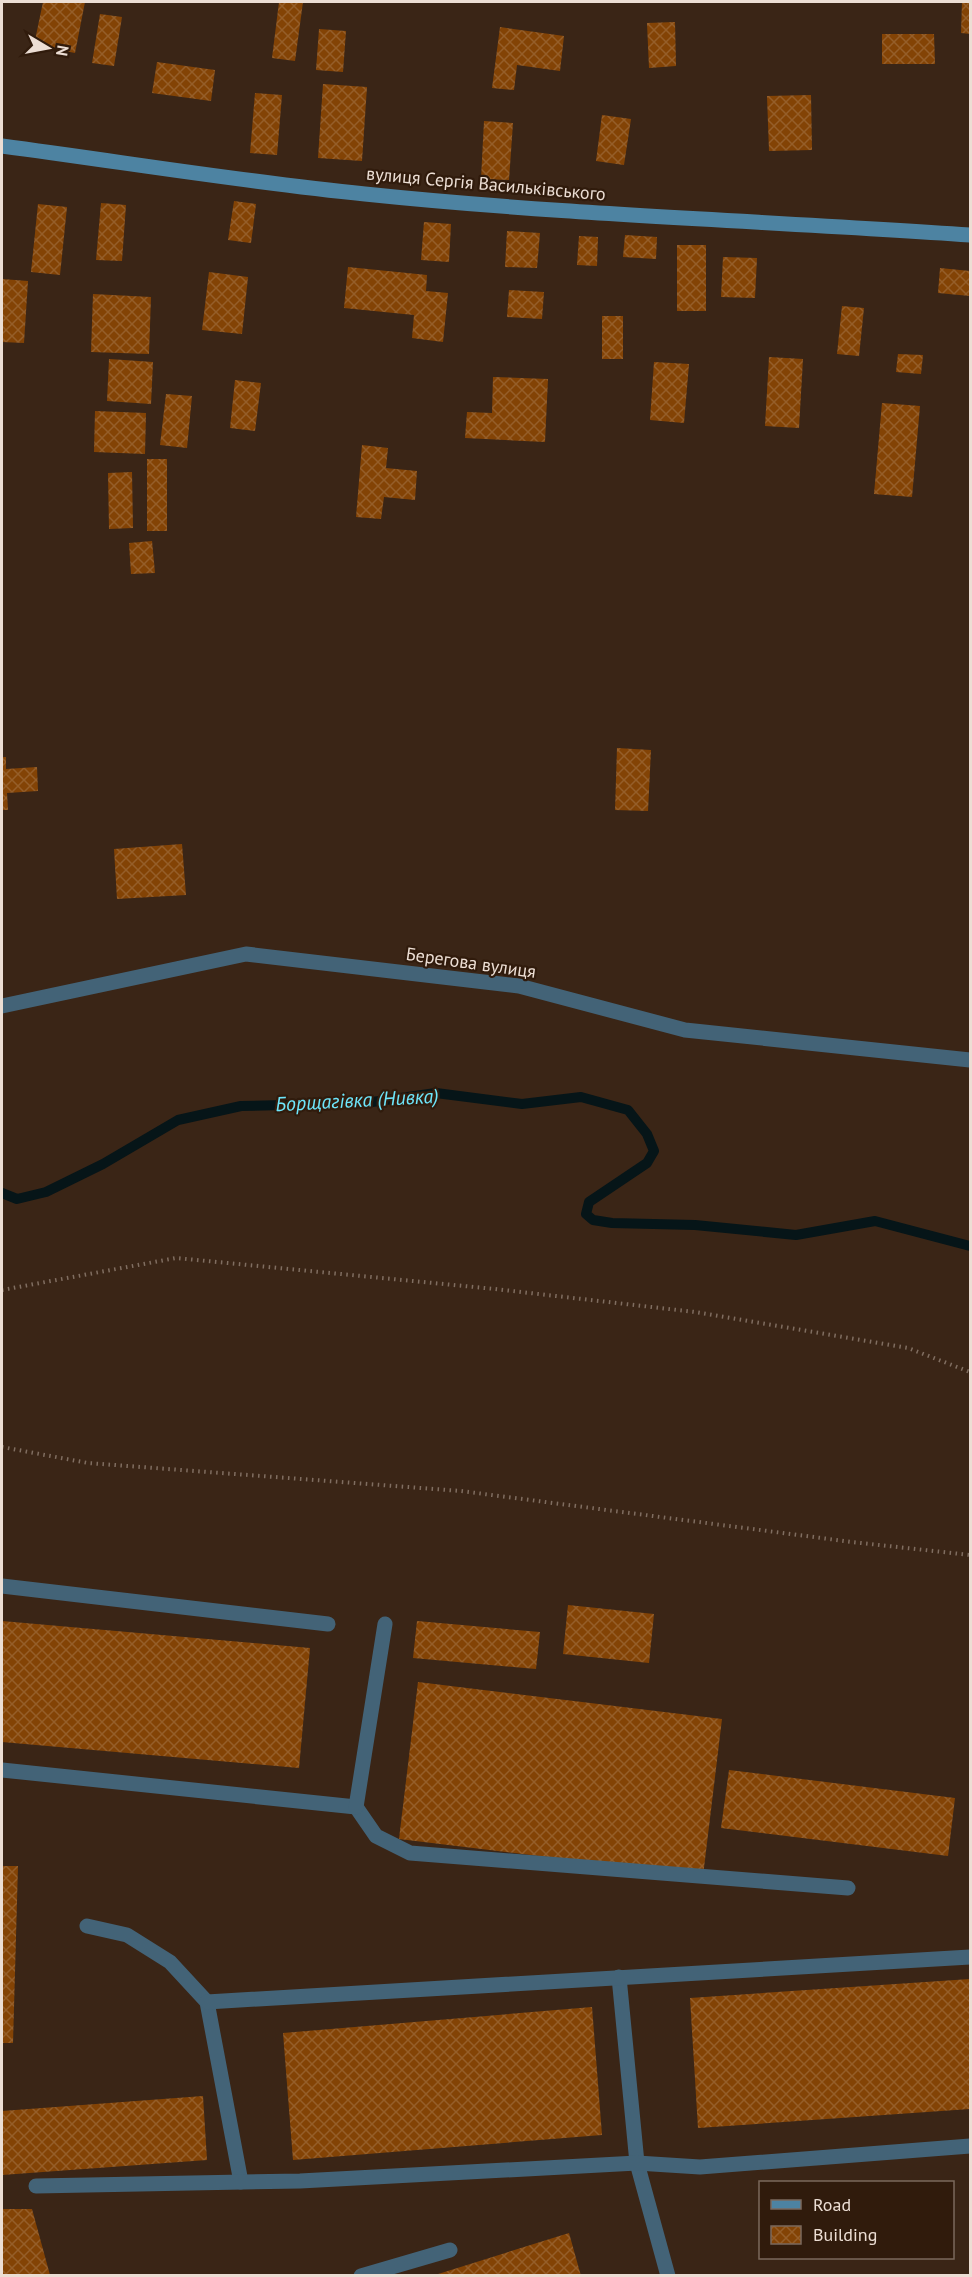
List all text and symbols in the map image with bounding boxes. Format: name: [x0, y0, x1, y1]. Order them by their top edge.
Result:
north arrow: [18, 18, 78, 78]
text: N: [52, 44, 74, 58]
street label: вулиця Сергія Васильківського: [365, 162, 607, 205]
street label: Берегова вулиця: [405, 942, 538, 983]
water label: Борщагівка (Нивка): [275, 1083, 439, 1117]
legend: [759, 2181, 954, 2259]
text: Road: [813, 2193, 851, 2216]
text: Building: [813, 2223, 877, 2246]

